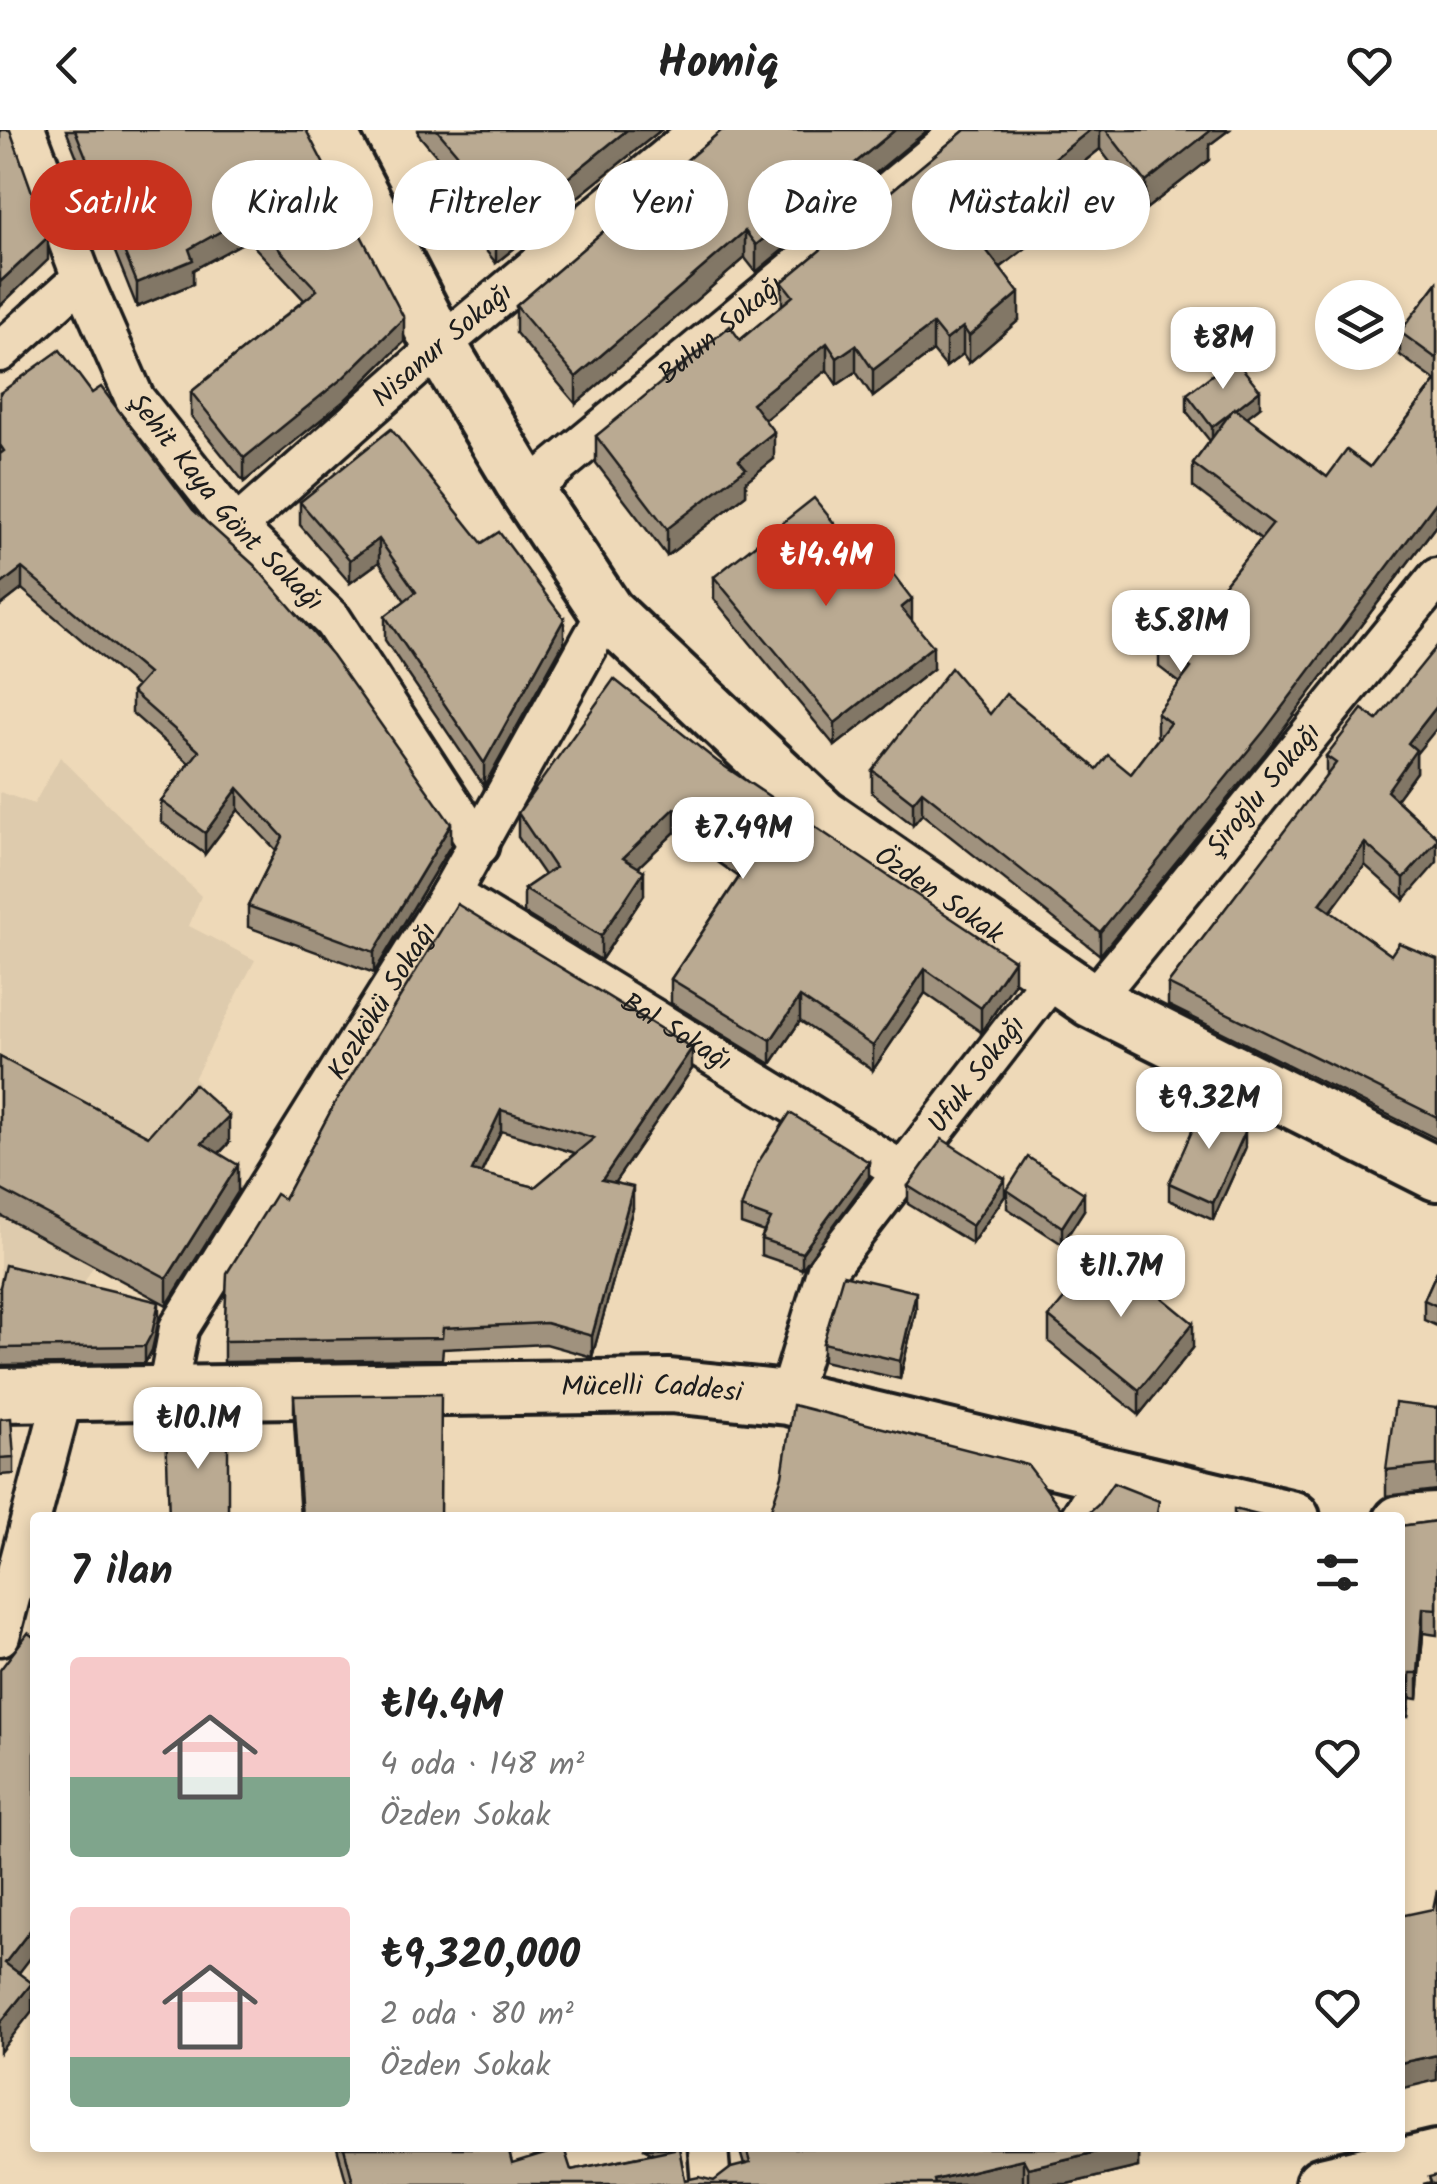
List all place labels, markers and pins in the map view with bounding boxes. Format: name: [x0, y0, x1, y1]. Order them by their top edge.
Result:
pin: ₺8M: [1175, 307, 1271, 392]
pin: ₺14.4M: [745, 524, 907, 609]
pin: ₺5.81M: [1100, 590, 1262, 675]
pin: ₺7.49M: [662, 797, 824, 882]
pin: ₺9.32M: [1128, 1067, 1290, 1152]
pin: ₺11.7M: [1040, 1235, 1202, 1320]
pin: ₺10.1M: [117, 1387, 279, 1472]

